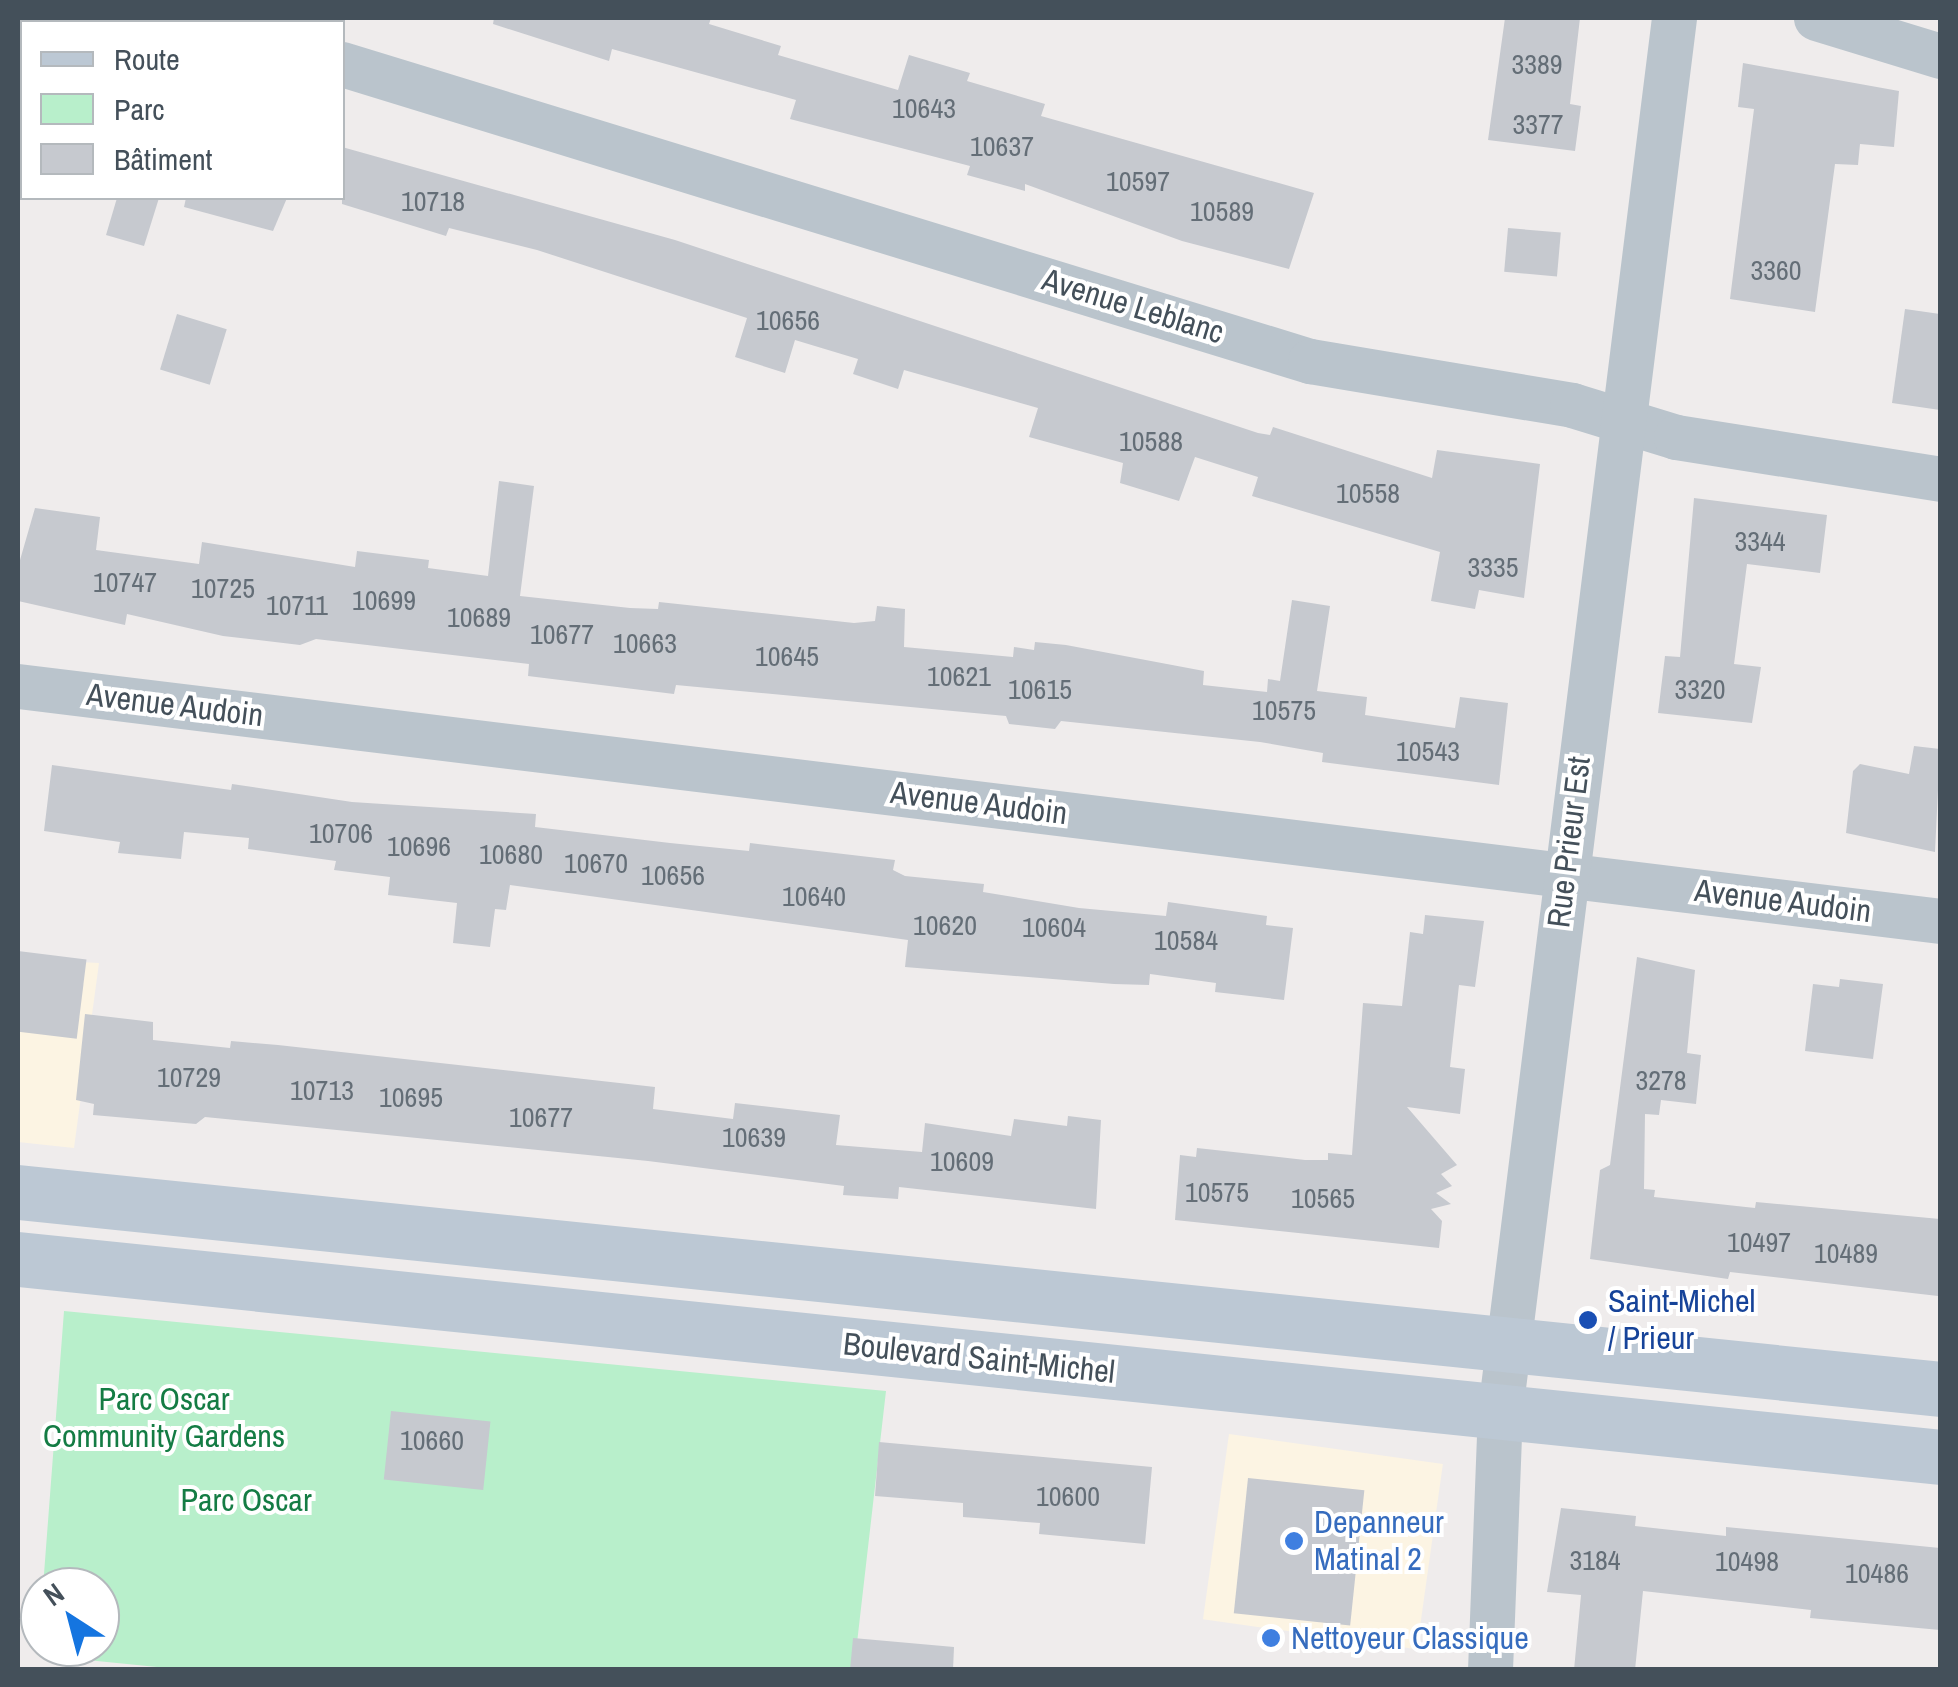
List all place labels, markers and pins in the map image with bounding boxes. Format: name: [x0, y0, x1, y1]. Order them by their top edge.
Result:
place label: Saint-Michel / Prieur: [1608, 1283, 1755, 1358]
marker: Saint-Michel / Prieur: [1577, 1309, 1599, 1331]
place label: Depanneur Matinal 2: [1314, 1504, 1444, 1579]
marker: Depanneur Matinal 2: [1283, 1530, 1305, 1552]
place label: Nettoyeur Classique: [1291, 1619, 1529, 1657]
marker: Nettoyeur Classique: [1260, 1627, 1282, 1649]

